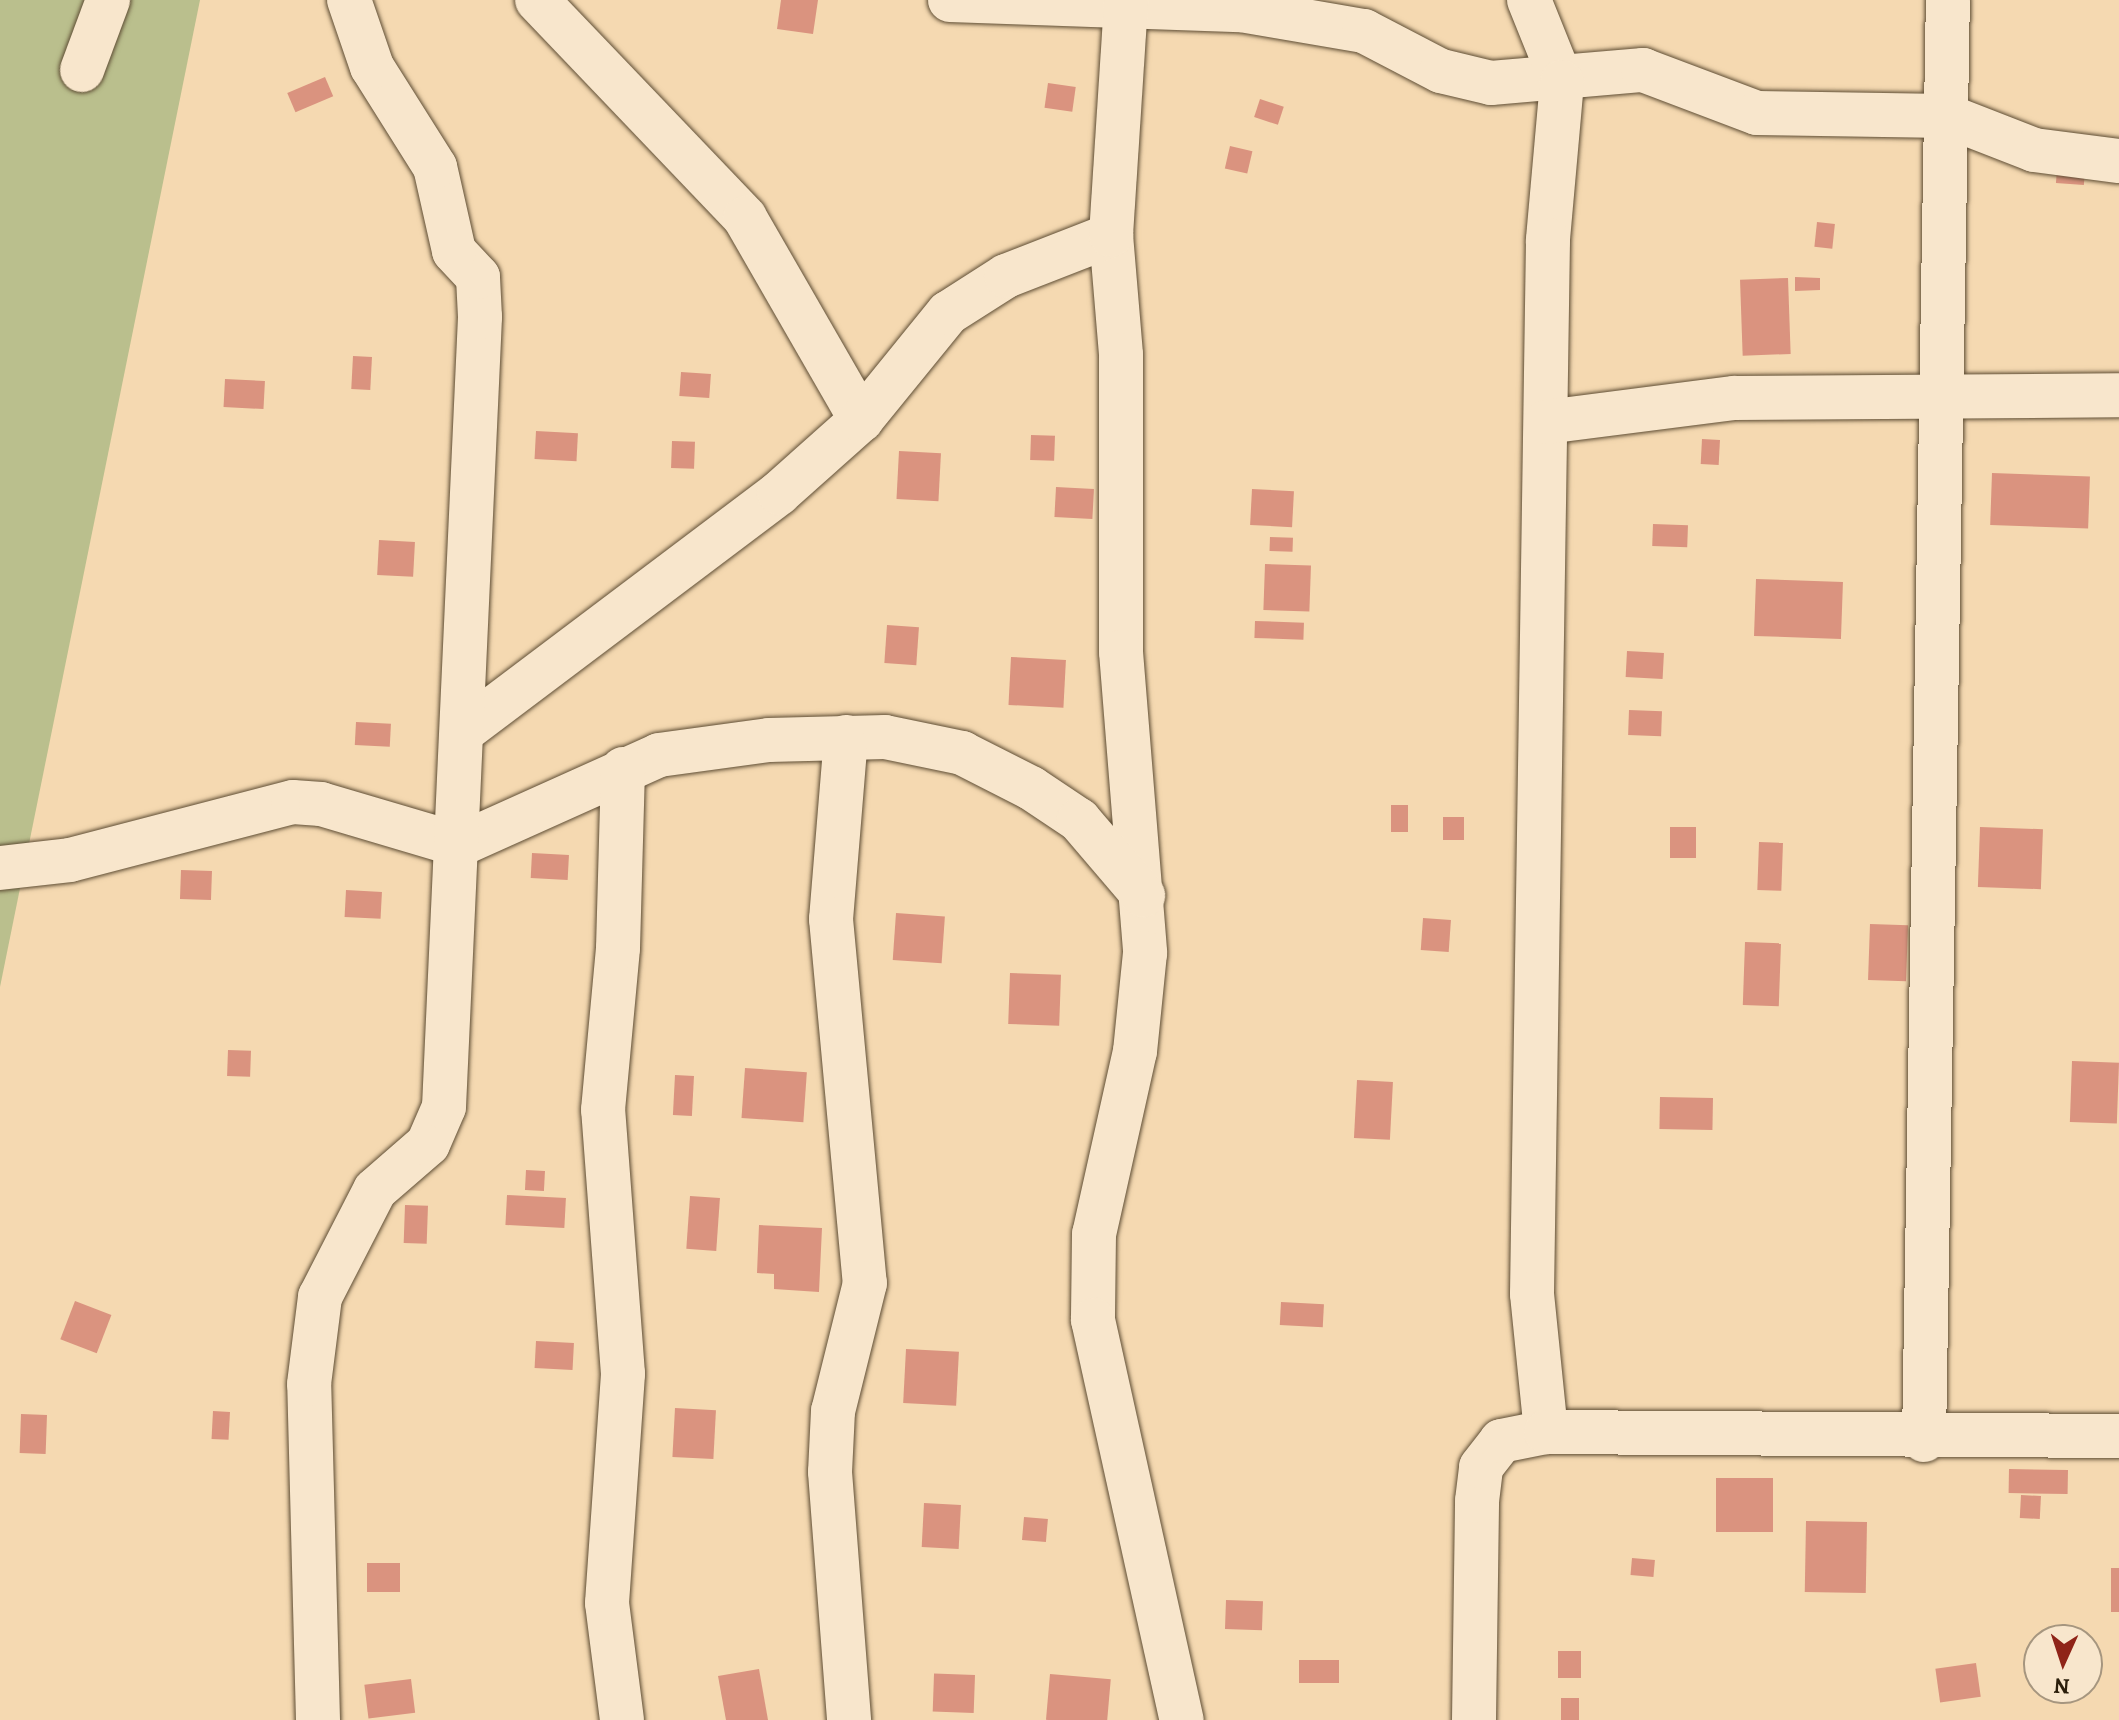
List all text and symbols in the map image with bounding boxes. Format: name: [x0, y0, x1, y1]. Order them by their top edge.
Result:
north arrow: [2023, 1624, 2103, 1704]
text: N: [2053, 1671, 2071, 1701]

